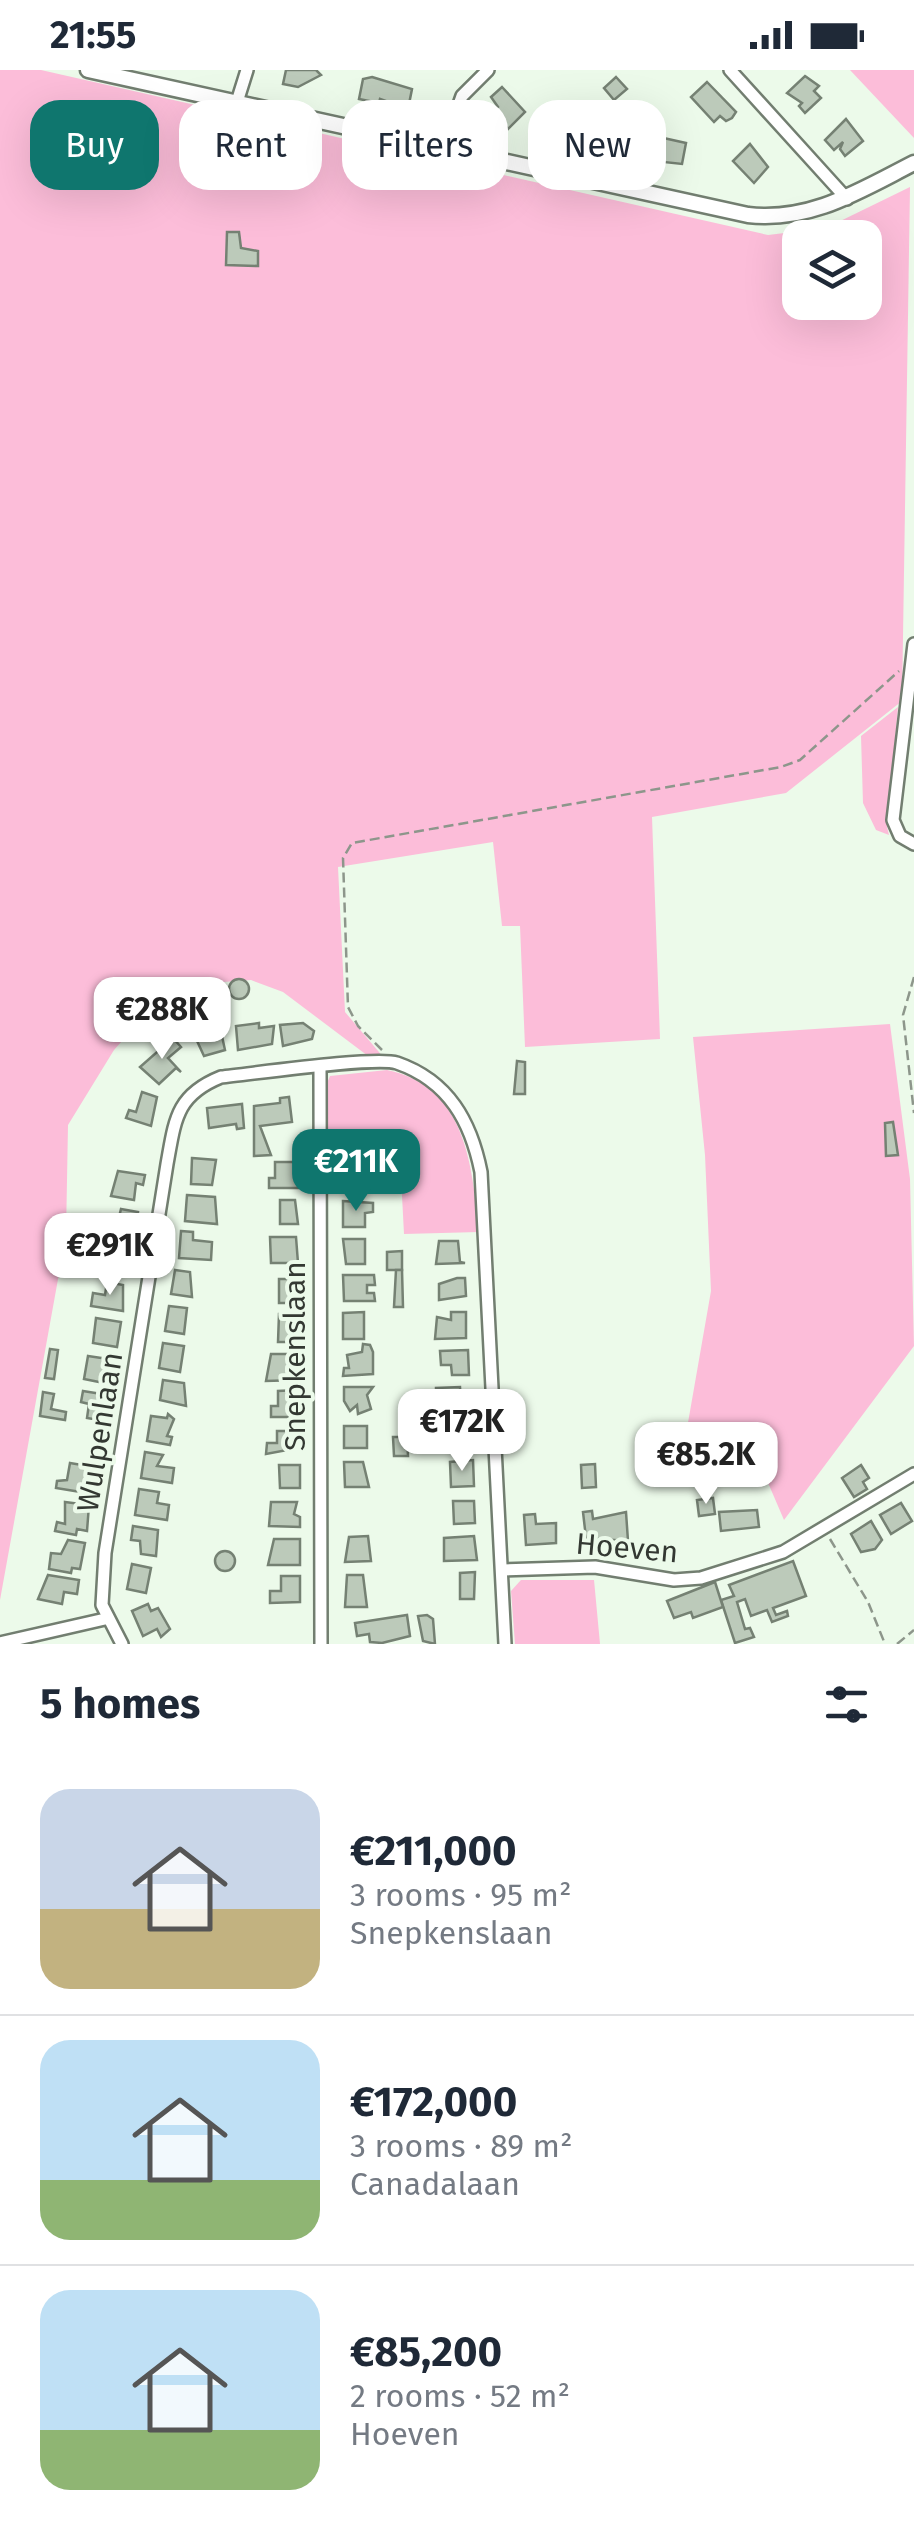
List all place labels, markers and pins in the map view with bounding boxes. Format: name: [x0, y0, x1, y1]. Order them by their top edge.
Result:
pin: €288K: [92, 977, 232, 1062]
pin: €211K: [286, 1129, 426, 1214]
pin: €291K: [40, 1213, 180, 1298]
pin: €172K: [392, 1389, 532, 1474]
pin: €85.2K: [625, 1422, 787, 1507]

